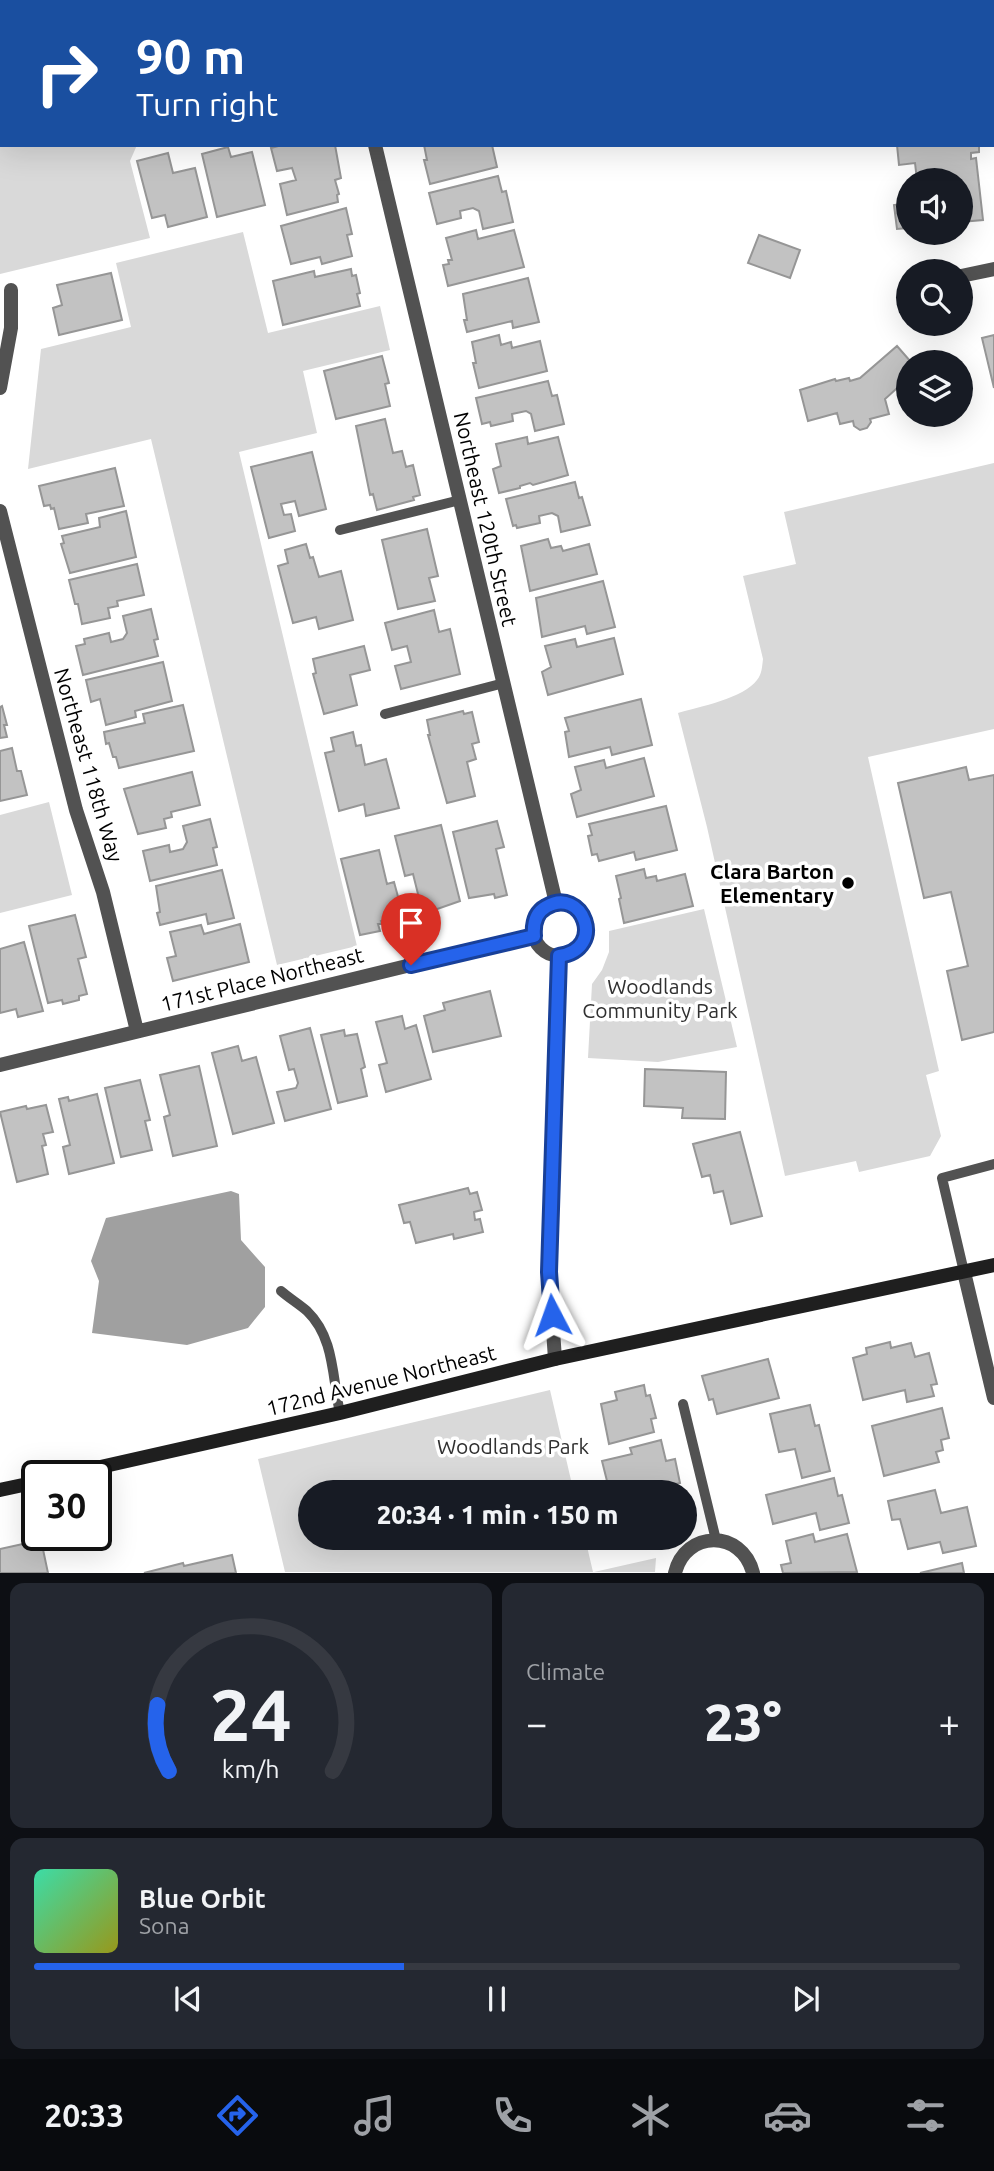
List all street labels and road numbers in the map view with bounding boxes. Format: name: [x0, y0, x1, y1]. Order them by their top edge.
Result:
street label: Northeast 120th Street: [450, 409, 522, 629]
street label: Northeast 118th Way: [50, 665, 128, 865]
street label: 171st Place Northeast: [158, 942, 366, 1016]
street label: 172nd Avenue Northeast: [264, 1340, 498, 1420]

